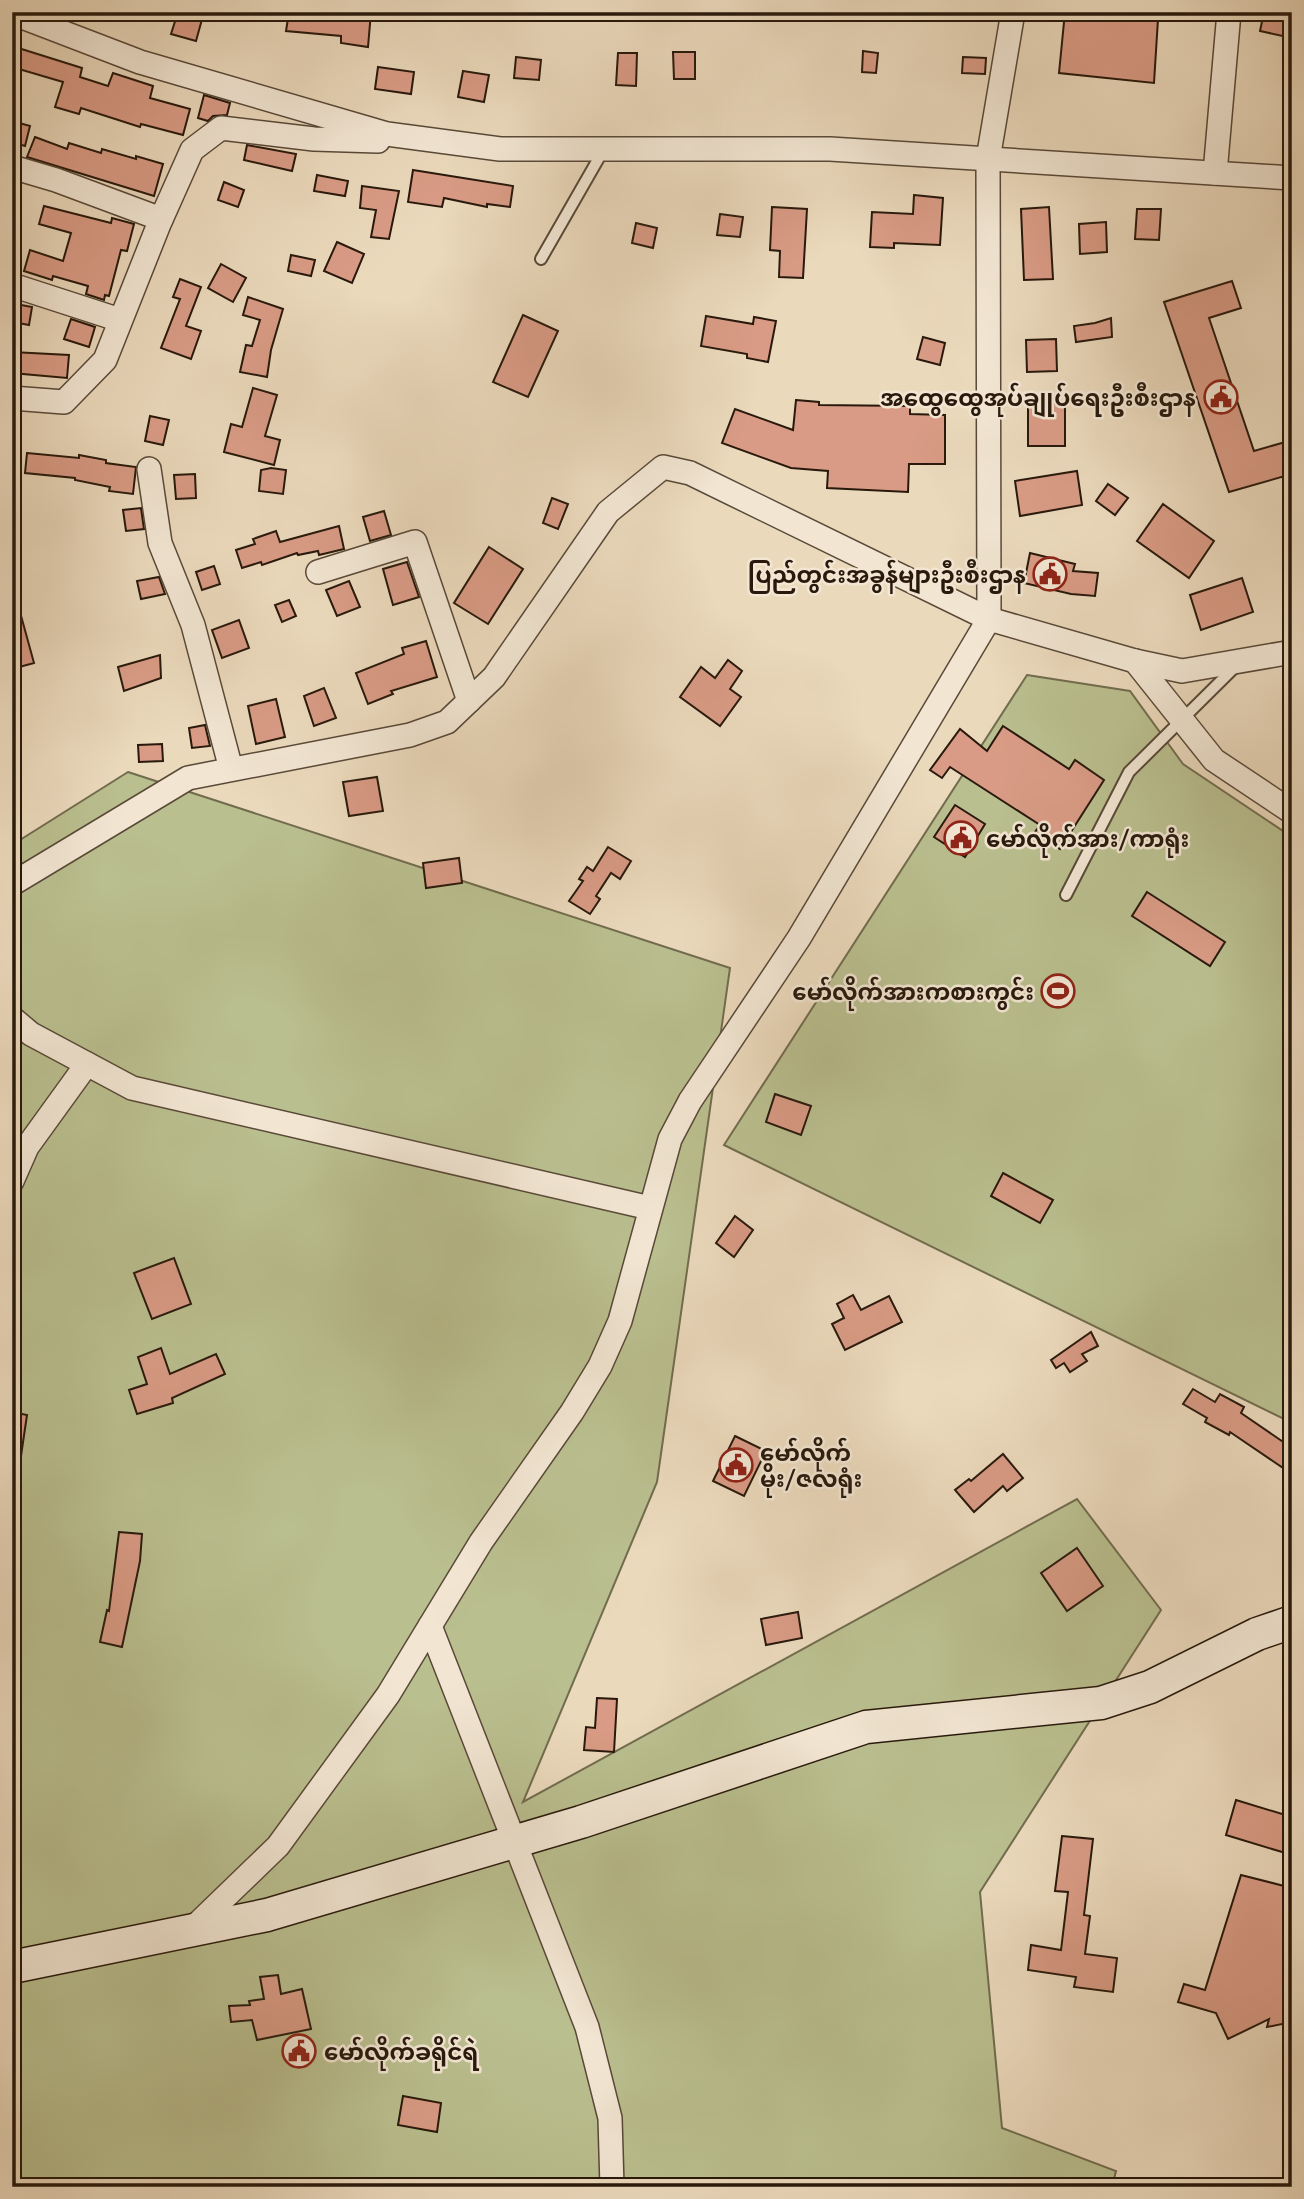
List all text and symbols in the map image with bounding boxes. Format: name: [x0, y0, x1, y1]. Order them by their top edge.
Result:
public building icon: အထွေထွေအုပ်ချုပ်ရေးဦးစီးဌာန: [1202, 378, 1240, 416]
place label: အထွေထွေအုပ်ချုပ်ရေးဦးစီးဌာန: [880, 381, 1196, 418]
public building icon: ပြည်တွင်းအခွန်များဦးစီးဌာန: [1031, 555, 1069, 593]
place label: ပြည်တွင်းအခွန်များဦးစီးဌာန: [748, 558, 1026, 595]
public building icon: မော်လိုက်အား/ကာရုံး: [942, 819, 980, 857]
place label: မော်လိုက်အား/ကာရုံး: [986, 822, 1189, 858]
sports icon: မော်လိုက်အားကစားကွင်း: [1039, 972, 1077, 1010]
place label: မော်လိုက်အားကစားကွင်း: [792, 975, 1034, 1011]
place label: မော်လိုက် မိုး/ဇလရုံး: [760, 1436, 862, 1498]
public building icon: မော်လိုက် မိုး/ဇလရုံး: [717, 1446, 755, 1484]
public building icon: မော်လိုက်ခရိုင်ရဲ: [280, 2032, 318, 2070]
place label: မော်လိုက်ခရိုင်ရဲ: [324, 2035, 479, 2071]

